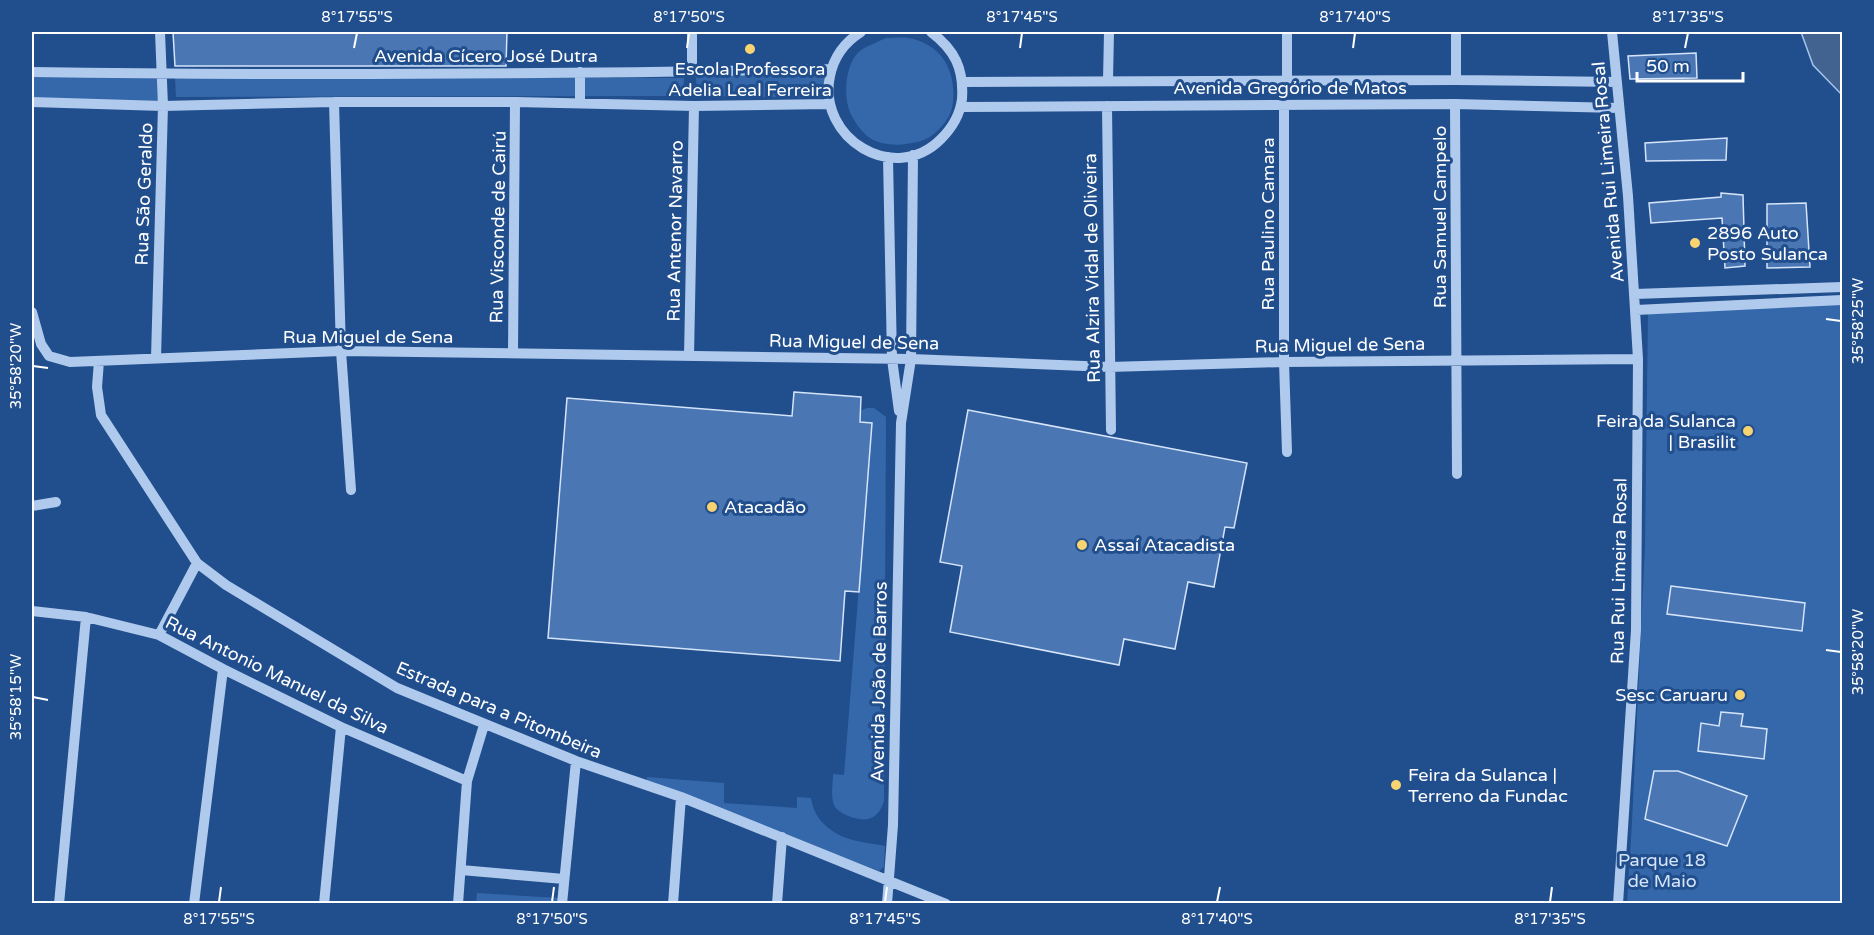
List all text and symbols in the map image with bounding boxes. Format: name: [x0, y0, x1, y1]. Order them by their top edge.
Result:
text: 8°17'55"S: [321, 8, 393, 26]
text: 8°17'50"S: [653, 8, 725, 26]
text: 8°17'45"S: [986, 8, 1058, 26]
text: 8°17'40"S: [1319, 8, 1391, 26]
text: 8°17'35"S: [1652, 8, 1724, 26]
marker: Escola Professora Adelia Leal Ferreira: [743, 42, 757, 56]
street label: Avenida Cícero José Dutra: [374, 45, 598, 67]
scale bar: [1637, 45, 1744, 83]
text: 50 m: [1646, 55, 1690, 77]
place label: Escola Professora Adelia Leal Ferreira: [668, 58, 832, 101]
street label: Avenida Rui Limeira Rosal: [1587, 61, 1629, 283]
street label: Avenida Gregório de Matos: [1173, 77, 1407, 99]
street label: Rua São Geraldo: [131, 122, 157, 266]
street label: Rua Samuel Campelo: [1429, 126, 1451, 308]
street label: Rua Visconde de Cairú: [485, 130, 511, 324]
street label: Rua Paulino Camara: [1257, 137, 1279, 311]
street label: Rua Antenor Navarro: [662, 140, 688, 322]
street label: Rua Alzira Vidal de Oliveira: [1079, 153, 1105, 383]
place label: 2896 Auto Posto Sulanca: [1707, 222, 1828, 265]
marker: 2896 Auto Posto Sulanca: [1688, 236, 1702, 250]
text: 35°58'25"W: [1849, 278, 1867, 364]
text: 35°58'20"W: [7, 323, 25, 409]
street label: Rua Miguel de Sena: [283, 326, 453, 348]
street label: Rua Miguel de Sena: [769, 330, 939, 354]
street label: Rua Miguel de Sena: [1255, 333, 1425, 357]
place label: Feira da Sulanca | Brasilit: [1596, 410, 1736, 453]
marker: Feira da Sulanca | Brasilit: [1741, 424, 1755, 438]
street label: Rua Rui Limeira Rosal: [1606, 478, 1632, 664]
place label: Atacadão: [724, 496, 806, 518]
marker: Atacadão: [705, 500, 719, 514]
place label: Assaí Atacadista: [1094, 534, 1235, 556]
marker: Assaí Atacadista: [1075, 538, 1089, 552]
street label: Avenida João de Barros: [866, 581, 892, 783]
text: 35°58'20"W: [1849, 609, 1867, 695]
street label: Rua Antonio Manuel da Silva: [162, 611, 392, 739]
text: 35°58'15"W: [7, 654, 25, 740]
street label: Estrada para a Pitombeira: [393, 657, 605, 763]
place label: Sesc Caruaru: [1615, 684, 1728, 706]
marker: Sesc Caruaru: [1733, 688, 1747, 702]
place label: Feira da Sulanca | Terreno da Fundac: [1408, 764, 1568, 807]
marker: Feira da Sulanca | Terreno da Fundac: [1389, 778, 1403, 792]
park label: Parque 18 de Maio: [1618, 849, 1706, 892]
text: 8°17'55"S: [183, 910, 255, 928]
text: 8°17'50"S: [516, 910, 588, 928]
text: 8°17'45"S: [849, 910, 921, 928]
text: 8°17'40"S: [1181, 910, 1253, 928]
text: 8°17'35"S: [1514, 910, 1586, 928]

